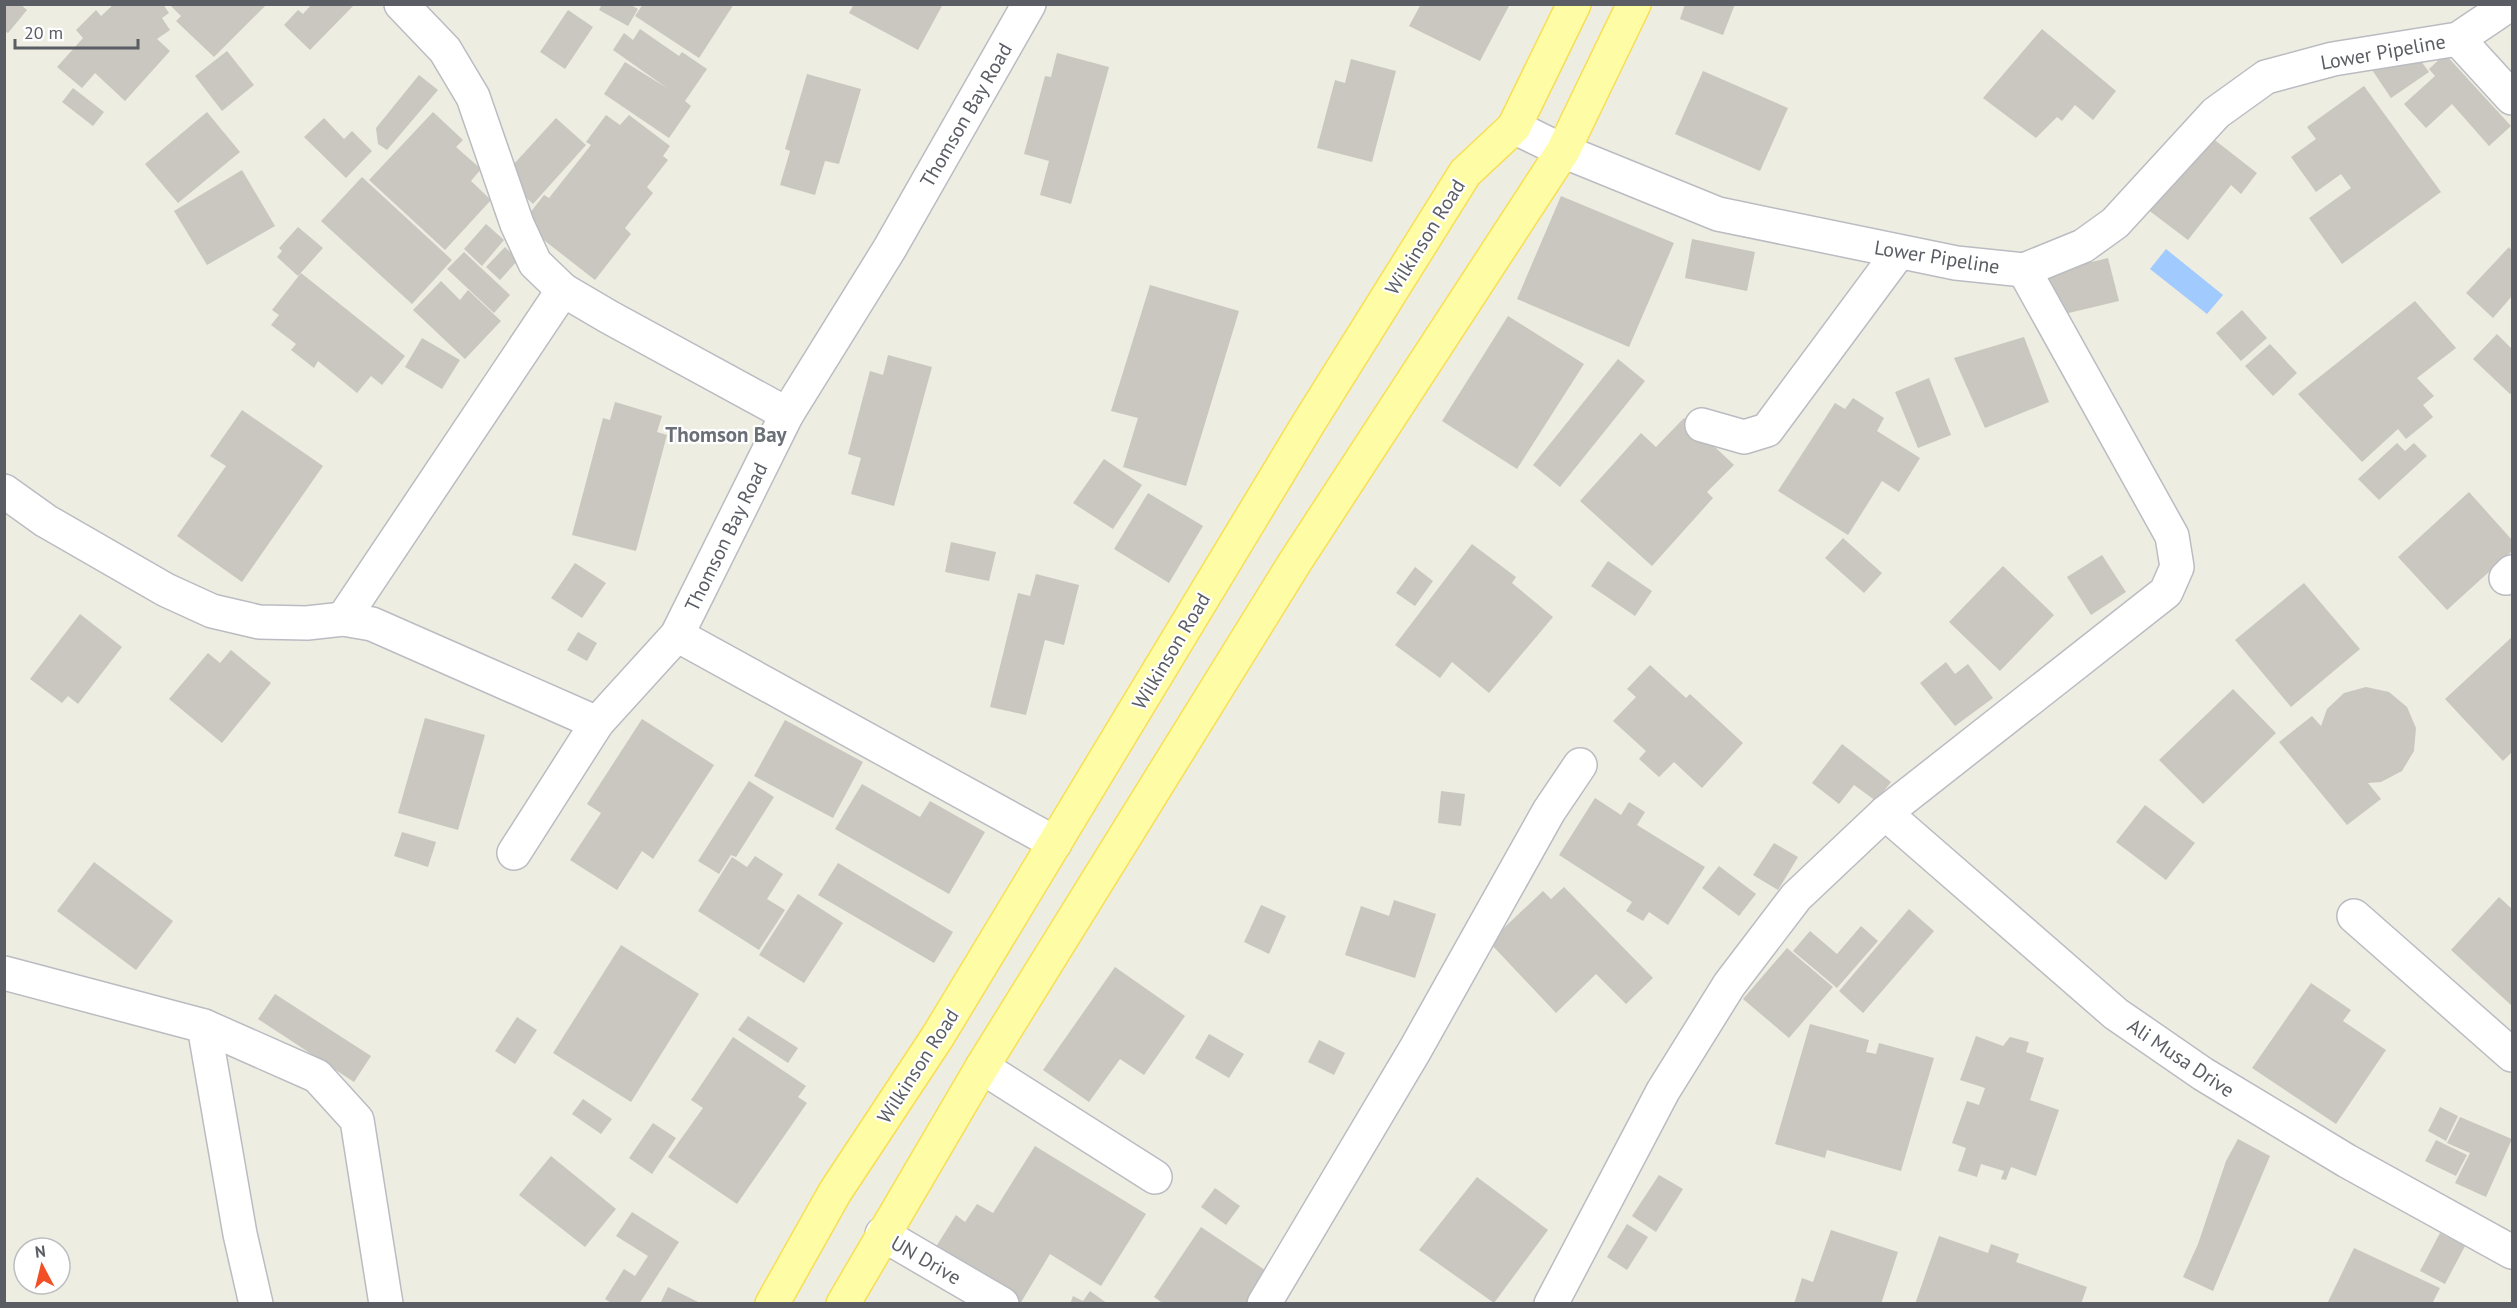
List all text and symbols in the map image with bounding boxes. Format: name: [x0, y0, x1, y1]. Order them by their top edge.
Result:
scale bar: [15, 12, 138, 50]
text: 20 m: [24, 21, 63, 44]
street label: Lower Pipeline: [2319, 28, 2447, 76]
street label: Thomson Bay Road: [914, 38, 1018, 192]
street label: Wilkinson Road: [1379, 174, 1471, 300]
street label: Lower Pipeline: [1873, 234, 2001, 280]
district label: Thomson Bay: [665, 421, 788, 448]
street label: Thomson Bay Road: [679, 458, 773, 616]
street label: Wilkinson Road: [1126, 588, 1216, 714]
street label: Wilkinson Road: [871, 1004, 965, 1128]
street label: Ali Musa Drive: [2123, 1013, 2239, 1103]
street label: UN Drive: [886, 1230, 966, 1290]
north arrow: [12, 1236, 72, 1296]
text: N: [34, 1241, 47, 1262]

